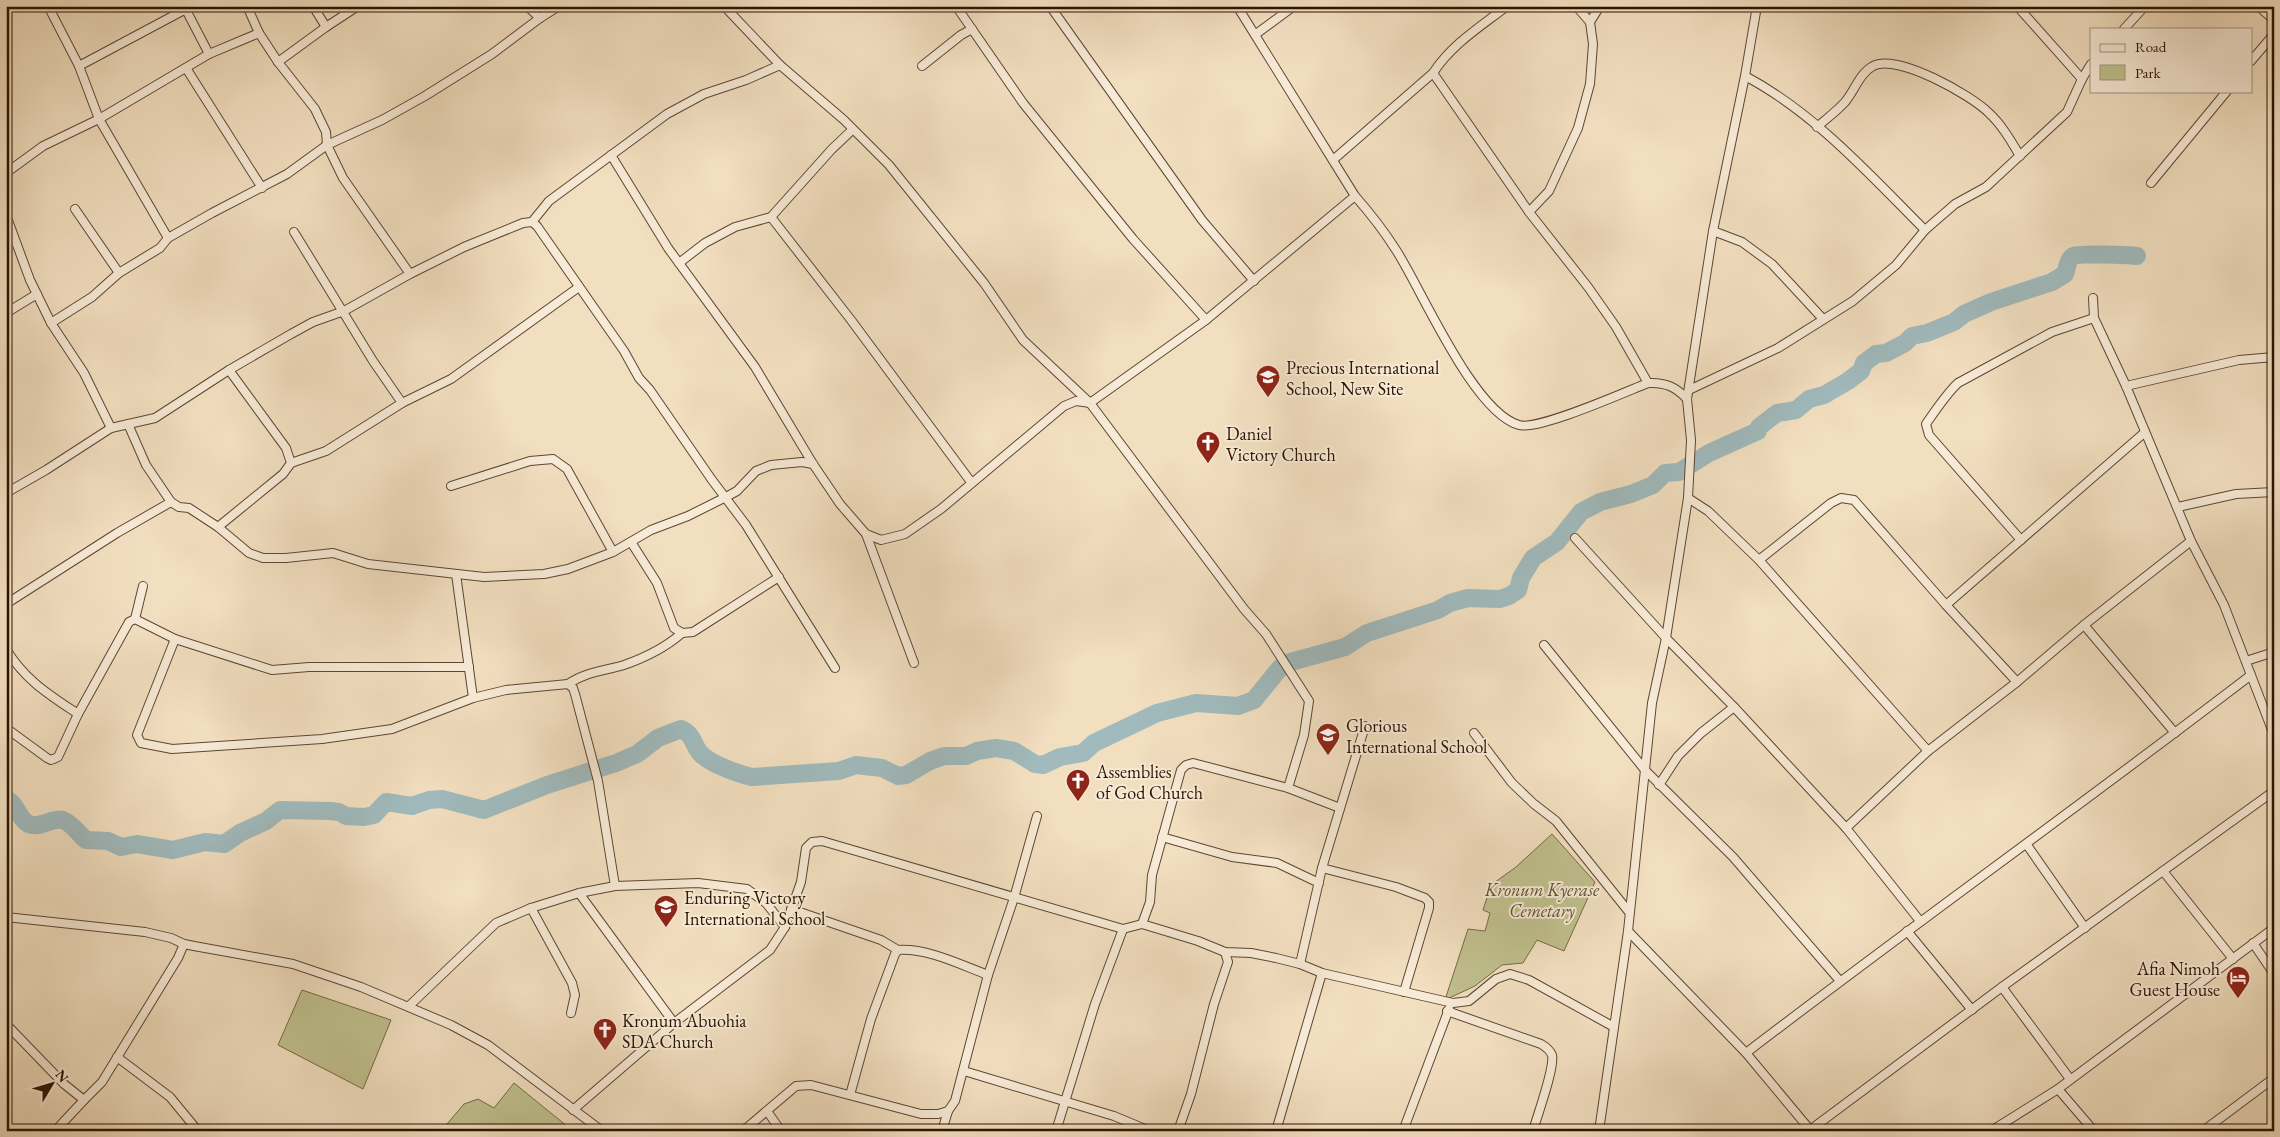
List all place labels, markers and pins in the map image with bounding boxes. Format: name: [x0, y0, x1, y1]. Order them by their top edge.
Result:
place label: Precious International School, New Site: [1286, 356, 1439, 400]
school or university icon: Precious International School, New Site: [1255, 364, 1281, 398]
place label: Daniel Victory Church: [1226, 422, 1336, 466]
church icon: Daniel Victory Church: [1195, 430, 1221, 464]
place label: Glorious International School: [1346, 714, 1487, 758]
school or university icon: Glorious International School: [1315, 722, 1341, 756]
place label: Assemblies of God Church: [1095, 760, 1203, 804]
church icon: Assemblies of God Church: [1065, 768, 1091, 802]
place label: Enduring Victory International School: [684, 886, 825, 930]
school or university icon: Enduring Victory International School: [653, 894, 679, 928]
place label: Afia Nimoh Guest House: [2129, 957, 2220, 1001]
hotel icon: Afia Nimoh Guest House: [2225, 965, 2251, 999]
place label: Kronum Abuohia SDA Church: [622, 1009, 747, 1053]
church icon: Kronum Abuohia SDA Church: [592, 1017, 618, 1051]

